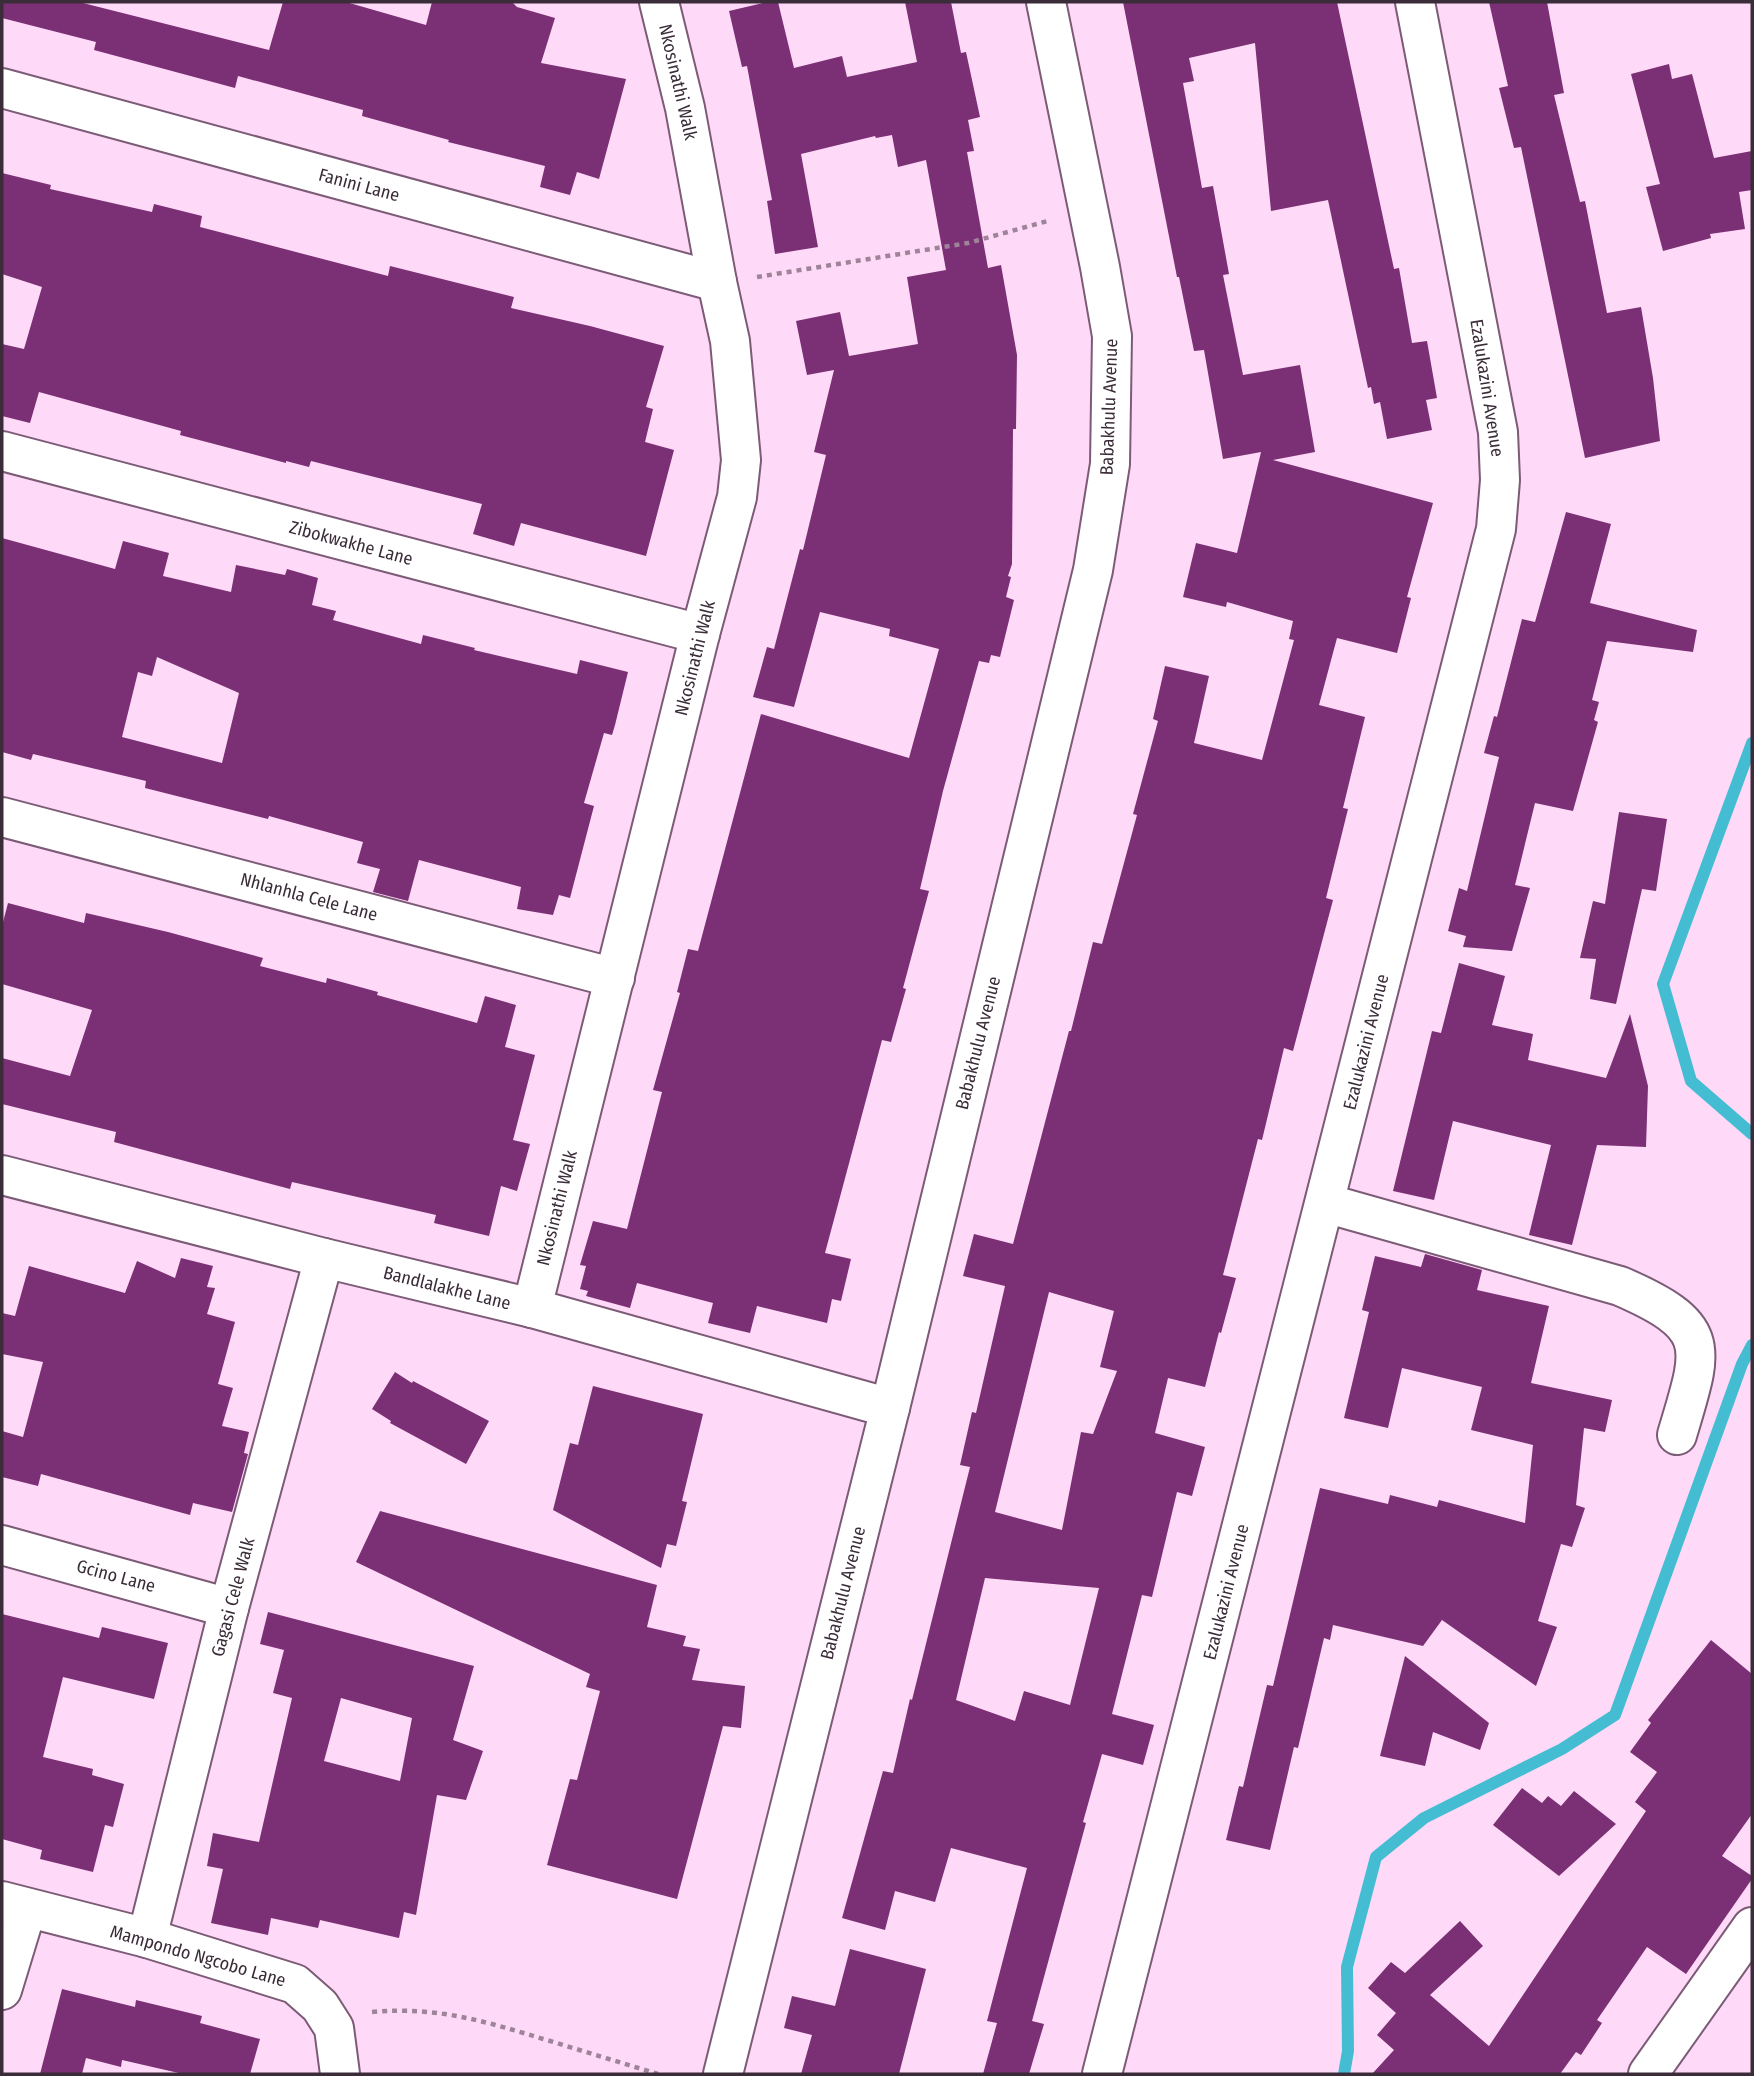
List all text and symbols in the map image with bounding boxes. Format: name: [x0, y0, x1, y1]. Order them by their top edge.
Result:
street label: Nkosinathi Walk: [654, 22, 702, 143]
street label: Fanini Lane: [316, 164, 402, 206]
street label: Ezalukazini Avenue: [1465, 318, 1509, 458]
street label: Babakhulu Avenue: [1096, 338, 1122, 476]
street label: Zibokwakhe Lane: [287, 516, 415, 570]
street label: Nkosinathi Walk: [670, 597, 720, 718]
street label: Nhlanhla Cele Lane: [238, 868, 380, 926]
street label: Ezalukazini Avenue: [1339, 972, 1394, 1112]
street label: Babakhulu Avenue: [951, 974, 1005, 1112]
street label: Nkosinathi Walk: [532, 1147, 582, 1268]
street label: Bandlalakhe Lane: [381, 1262, 513, 1314]
street label: Ezalukazini Avenue: [1199, 1522, 1254, 1662]
street label: Babakhulu Avenue: [816, 1524, 870, 1662]
street label: Gagasi Cele Walk: [207, 1534, 260, 1659]
street label: Gcino Lane: [74, 1555, 158, 1597]
street label: Mampondo Ngcobo Lane: [108, 1920, 288, 1992]

